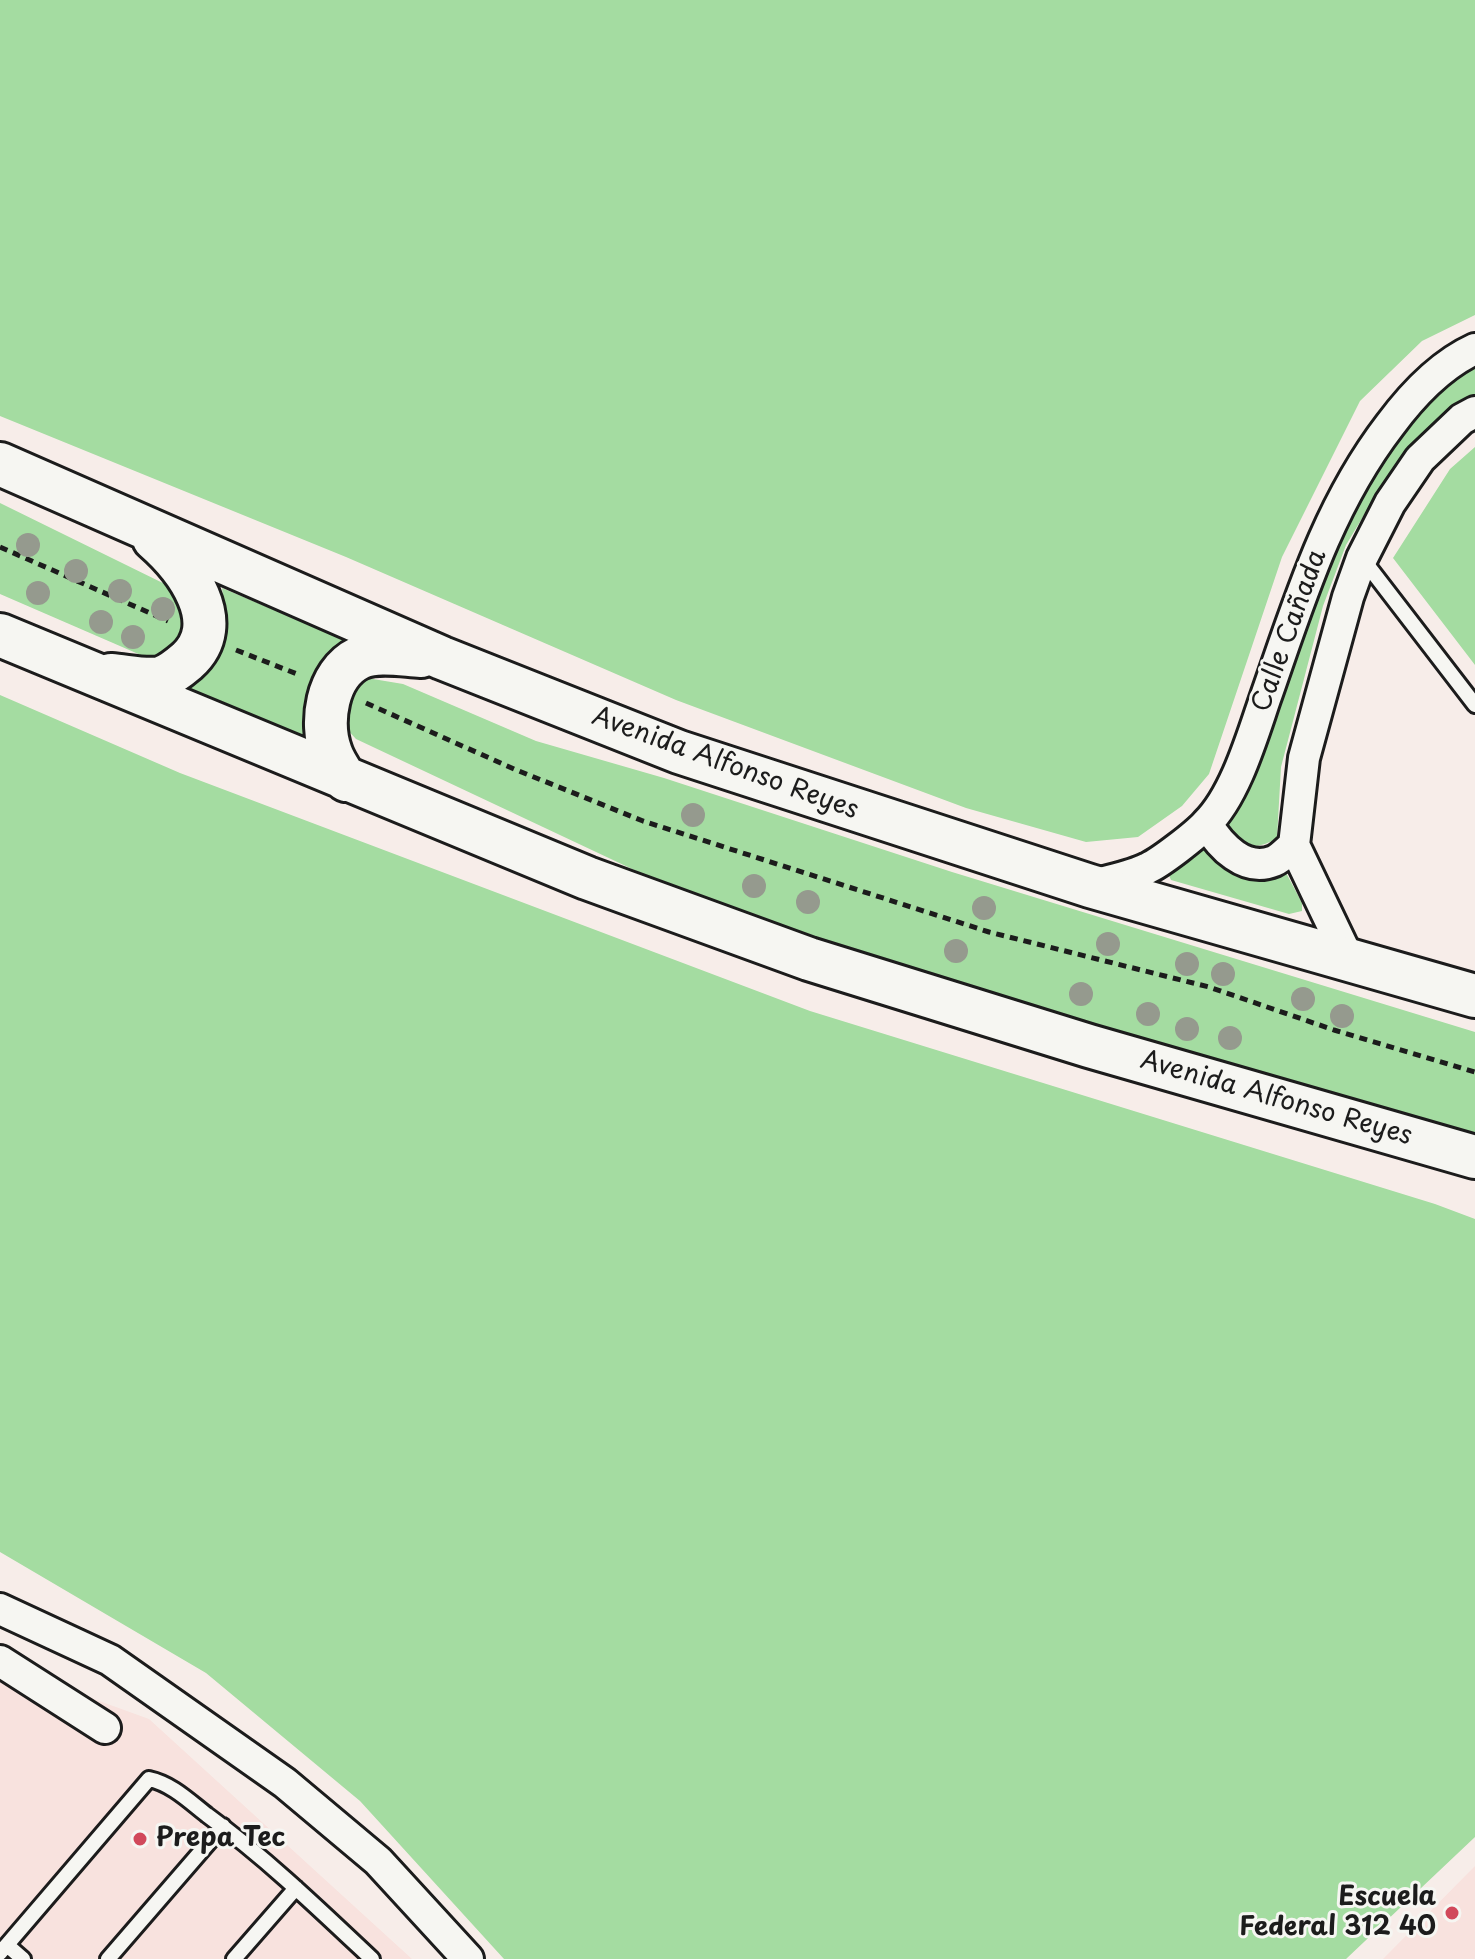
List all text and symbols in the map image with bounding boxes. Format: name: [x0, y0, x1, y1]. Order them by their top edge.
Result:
street label: Calle Cañada: [1246, 546, 1334, 716]
street label: Avenida Alfonso Reyes: [588, 701, 862, 827]
street label: Avenida Alfonso Reyes: [1137, 1045, 1415, 1153]
place label: Prepa Tec: [156, 1823, 285, 1855]
marker: Prepa Tec: [131, 1830, 149, 1848]
place label: Escuela Federal 312 40: [1239, 1882, 1436, 1944]
marker: Escuela Federal 312 40: [1443, 1904, 1461, 1922]

